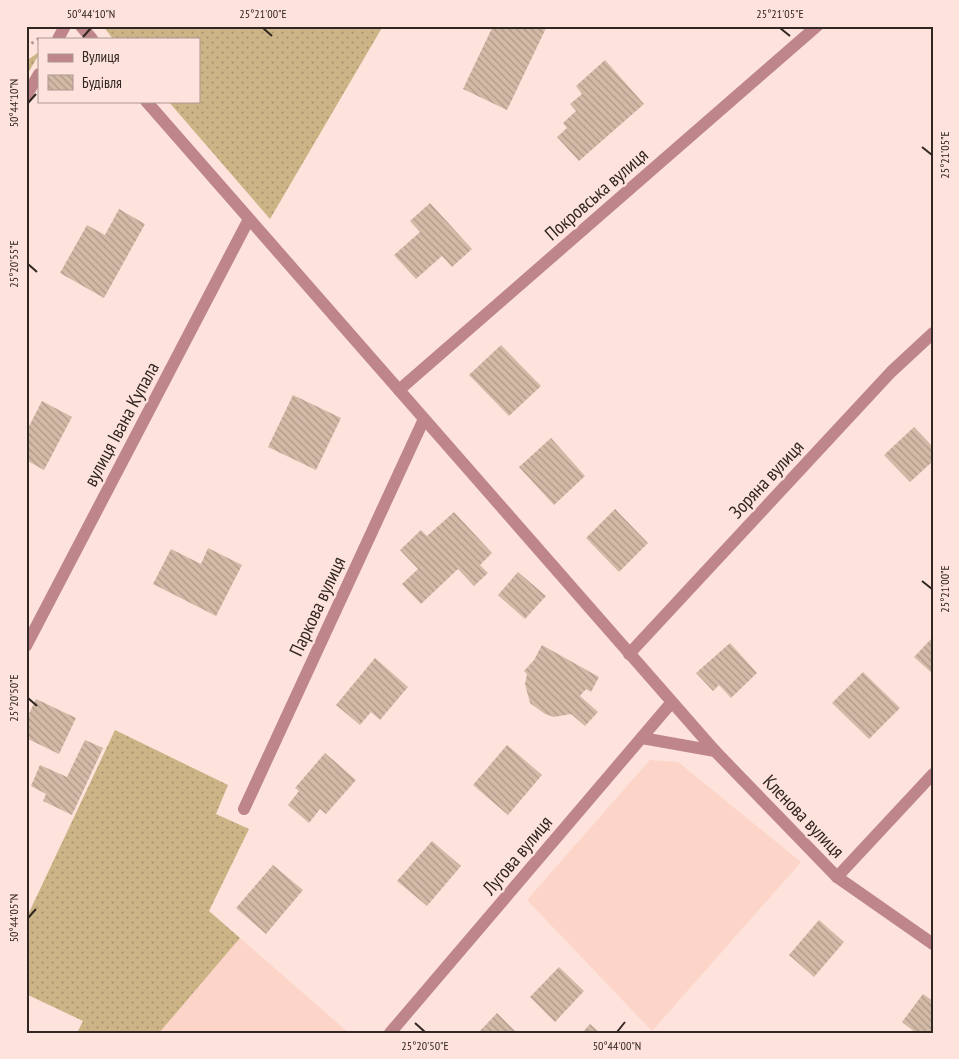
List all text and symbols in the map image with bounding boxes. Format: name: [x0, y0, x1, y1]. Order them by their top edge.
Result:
text: 50°44'10"N: [67, 6, 115, 21]
text: 25°21'00"E: [239, 6, 287, 21]
text: 25°21'05"E: [756, 6, 804, 21]
legend: [38, 38, 200, 102]
text: Вулиця: [82, 47, 120, 66]
text: Будівля: [82, 73, 122, 92]
text: 50°44'10"N: [6, 79, 21, 127]
text: 25°21'05"E: [937, 131, 952, 179]
street label: Покровська вулиця: [539, 143, 653, 245]
text: 25°20'55"E: [6, 240, 21, 288]
street label: вулиця Івана Купала: [78, 358, 164, 490]
street label: Зоряна вулиця: [724, 435, 808, 523]
street label: Паркова вулиця: [284, 552, 350, 660]
text: 25°21'00"E: [937, 565, 952, 613]
text: 25°20'50"E: [6, 674, 21, 722]
street label: Кленова вулиця: [758, 769, 850, 863]
street label: Лугова вулиця: [476, 811, 557, 900]
text: 50°44'05"N: [6, 894, 21, 942]
text: 25°20'50"E: [401, 1038, 449, 1053]
text: 50°44'00"N: [593, 1038, 641, 1053]

